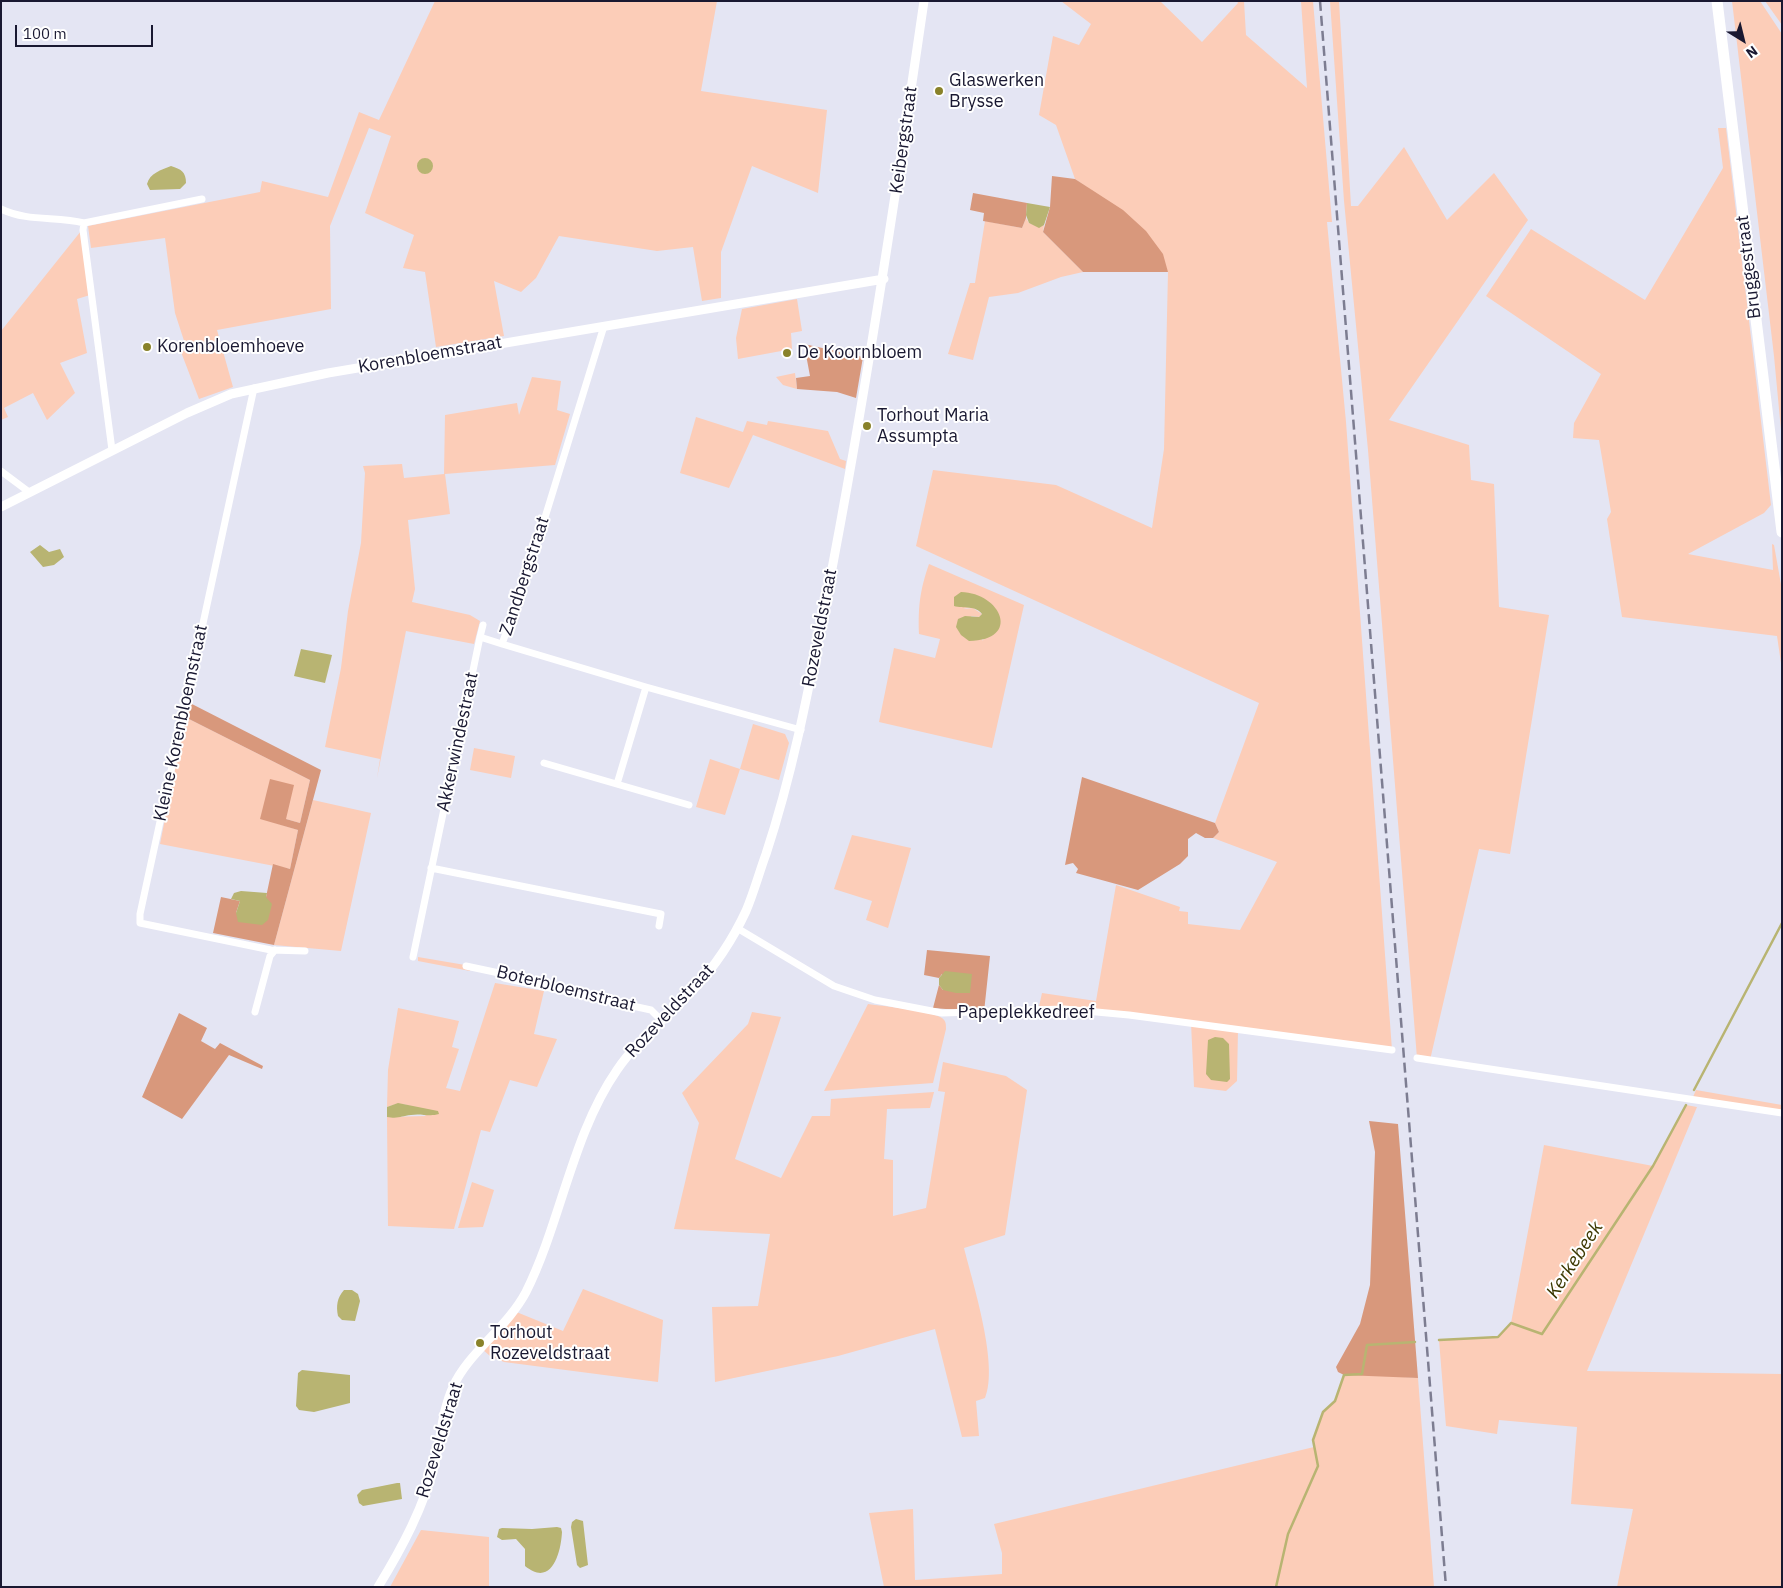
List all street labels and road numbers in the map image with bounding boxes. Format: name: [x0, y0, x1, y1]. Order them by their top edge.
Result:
street label: Keibergstraat: [886, 85, 922, 195]
street label: Bruggestraat: [1732, 214, 1766, 320]
street label: Korenbloemstraat: [356, 332, 504, 378]
street label: Zandbergstraat: [496, 514, 554, 638]
street label: Rozeveldstraat: [798, 567, 842, 689]
street label: Kleine Korenbloemstraat: [150, 623, 212, 823]
street label: Akkerwindestraat: [433, 670, 483, 814]
street label: Rozeveldstraat: [621, 960, 719, 1062]
street label: Boterbloemstraat: [494, 961, 638, 1017]
street label: Papeplekkedreef: [958, 1002, 1094, 1024]
street label: Rozeveldstraat: [412, 1379, 468, 1501]

